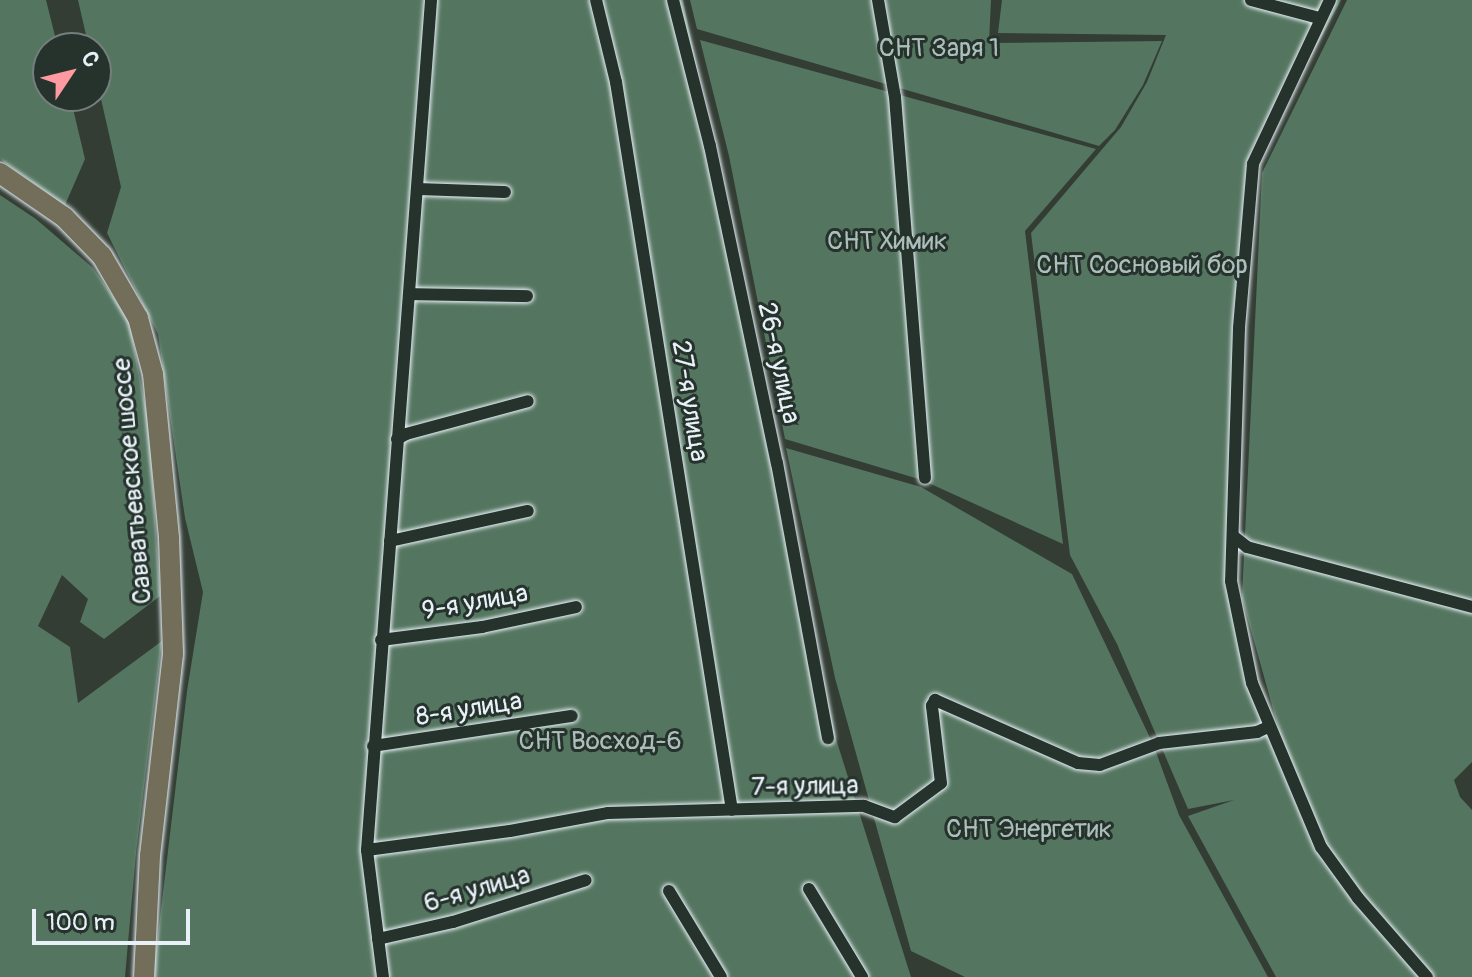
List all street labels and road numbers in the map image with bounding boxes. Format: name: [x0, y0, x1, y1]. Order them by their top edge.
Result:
street label: 26-я улица: [750, 299, 806, 427]
street label: 27-я улица: [664, 338, 714, 464]
street label: Савватьевское шоссе: [107, 357, 159, 605]
street label: 9-я улица: [420, 578, 530, 628]
street label: 8-я улица: [414, 686, 524, 734]
street label: 7-я улица: [751, 770, 859, 804]
street label: 6-я улица: [420, 860, 534, 920]

